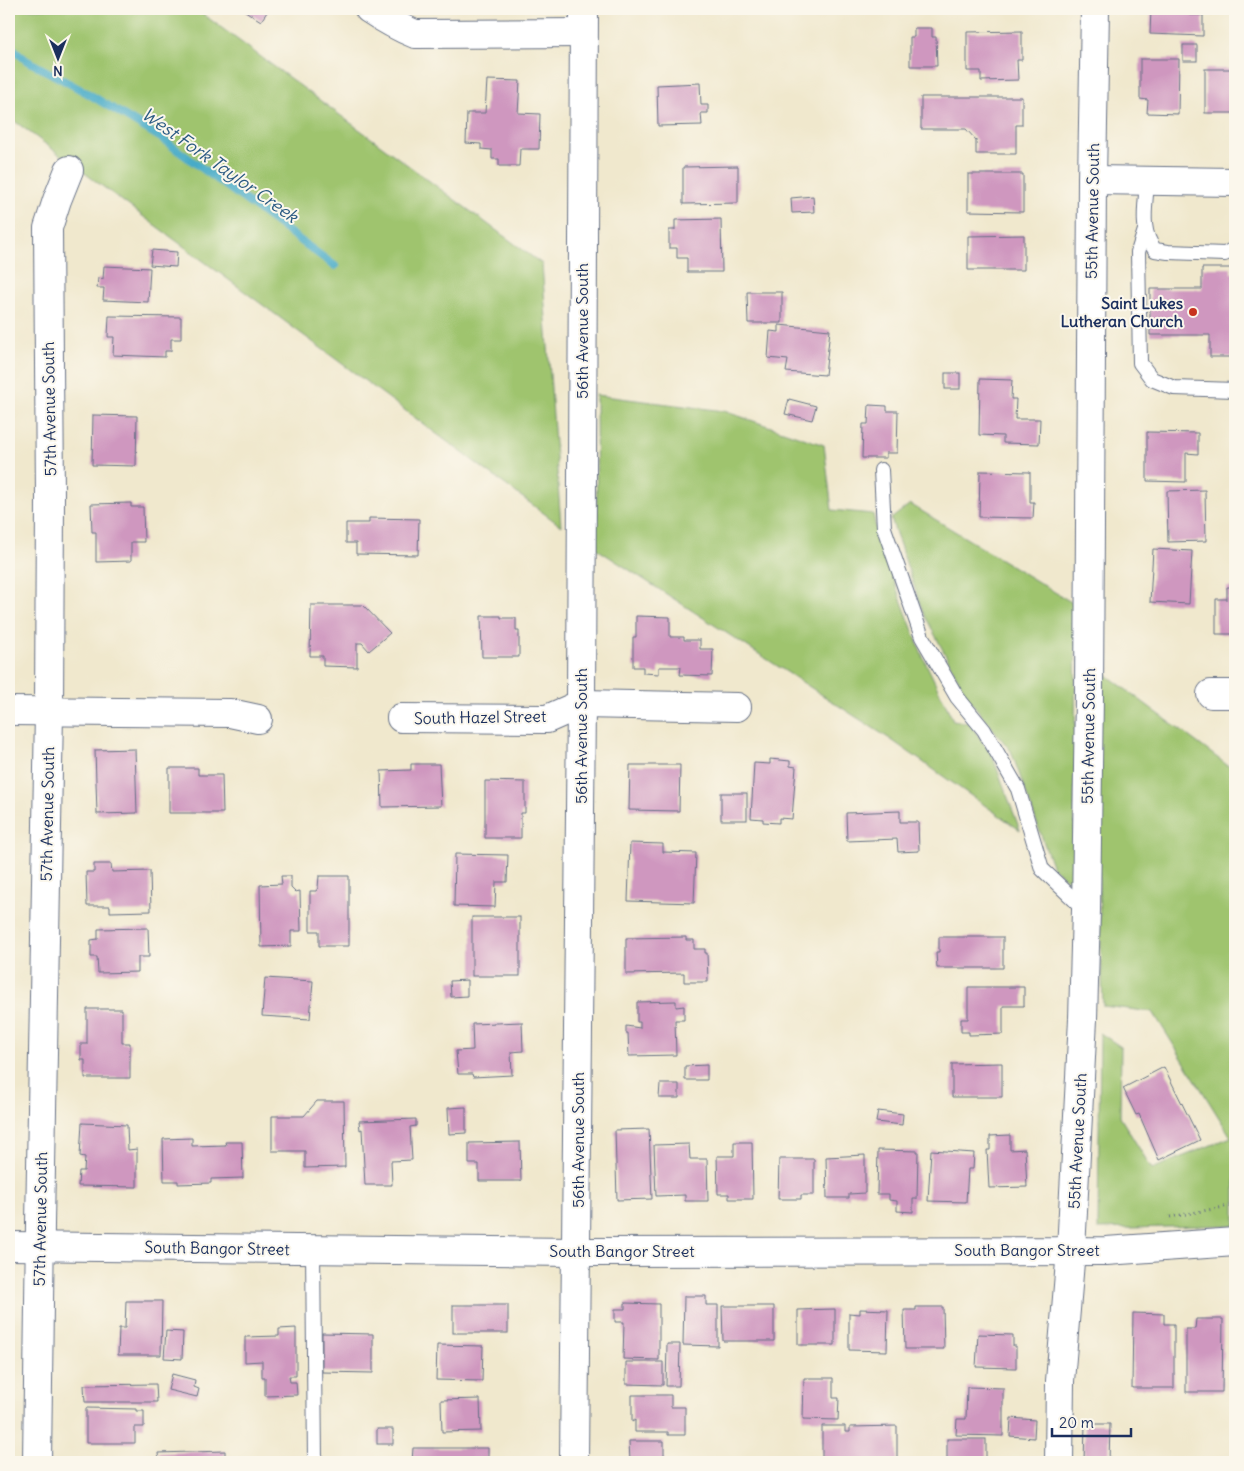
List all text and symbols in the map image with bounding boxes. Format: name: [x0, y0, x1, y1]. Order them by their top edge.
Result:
north arrow: [32, 32, 82, 82]
text: N: [53, 62, 63, 80]
water label: West Fork Taylor Creek: [137, 102, 304, 229]
street label: 55th Avenue South: [1081, 143, 1103, 279]
street label: 56th Avenue South: [572, 263, 592, 399]
place label: Saint Lukes Lutheran Church: [1061, 293, 1183, 331]
marker: Saint Lukes Lutheran Church: [1187, 306, 1199, 318]
street label: 57th Avenue South: [38, 341, 60, 477]
street label: 56th Avenue South: [571, 668, 591, 804]
street label: 55th Avenue South: [1077, 668, 1099, 804]
street label: South Hazel Street: [414, 706, 547, 728]
street label: 57th Avenue South: [36, 746, 58, 882]
street label: 56th Avenue South: [568, 1072, 588, 1208]
street label: 55th Avenue South: [1063, 1072, 1091, 1210]
street label: 57th Avenue South: [29, 1151, 51, 1287]
street label: South Bangor Street: [144, 1237, 291, 1259]
street label: South Bangor Street: [954, 1240, 1100, 1260]
street label: South Bangor Street: [549, 1241, 695, 1261]
scale bar: [1052, 1406, 1130, 1438]
text: 20 m: [1059, 1413, 1094, 1432]

